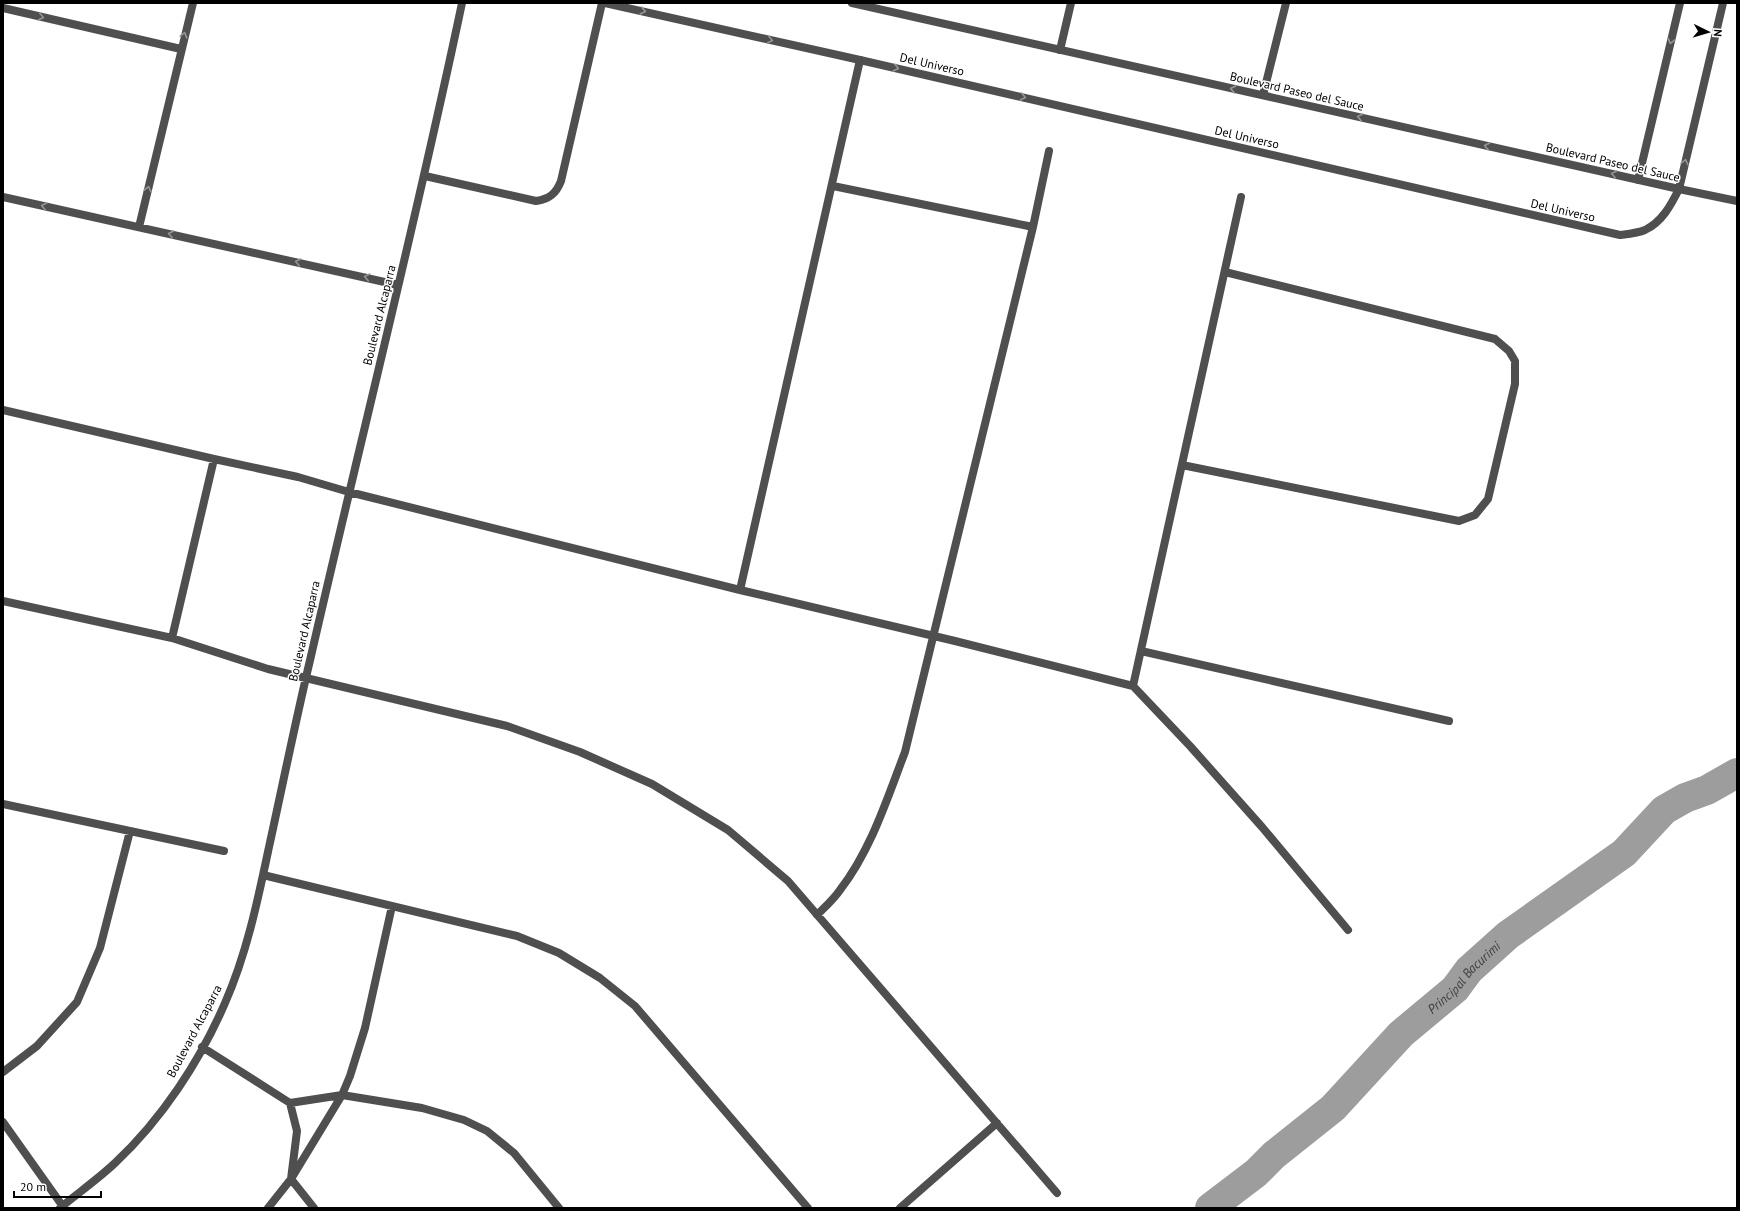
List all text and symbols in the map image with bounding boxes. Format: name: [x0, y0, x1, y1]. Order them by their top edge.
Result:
one-way arrow: [640, 7, 646, 15]
one-way arrow: [38, 12, 44, 20]
north arrow: [1688, 12, 1728, 52]
text: N: [1711, 29, 1725, 37]
one-way arrow: [179, 32, 188, 39]
one-way arrow: [766, 35, 773, 43]
one-way arrow: [1668, 38, 1676, 44]
street label: Del Universo: [898, 49, 966, 79]
one-way arrow: [893, 64, 900, 72]
street label: Boulevard Paseo del Sauce: [1229, 68, 1365, 114]
one-way arrow: [1230, 85, 1236, 93]
one-way arrow: [1020, 93, 1026, 101]
one-way arrow: [1357, 114, 1363, 122]
street label: Del Universo: [1213, 122, 1281, 152]
street label: Boulevard Paseo del Sauce: [1545, 139, 1681, 185]
one-way arrow: [1484, 142, 1490, 150]
one-way arrow: [1681, 159, 1689, 165]
one-way arrow: [1610, 171, 1617, 179]
one-way arrow: [143, 186, 152, 193]
street label: Del Universo: [1529, 195, 1597, 225]
one-way arrow: [41, 203, 47, 211]
one-way arrow: [168, 231, 174, 239]
one-way arrow: [295, 258, 301, 266]
street label: Boulevard Alcaparra: [359, 263, 399, 367]
one-way arrow: [364, 274, 370, 282]
street label: Boulevard Alcaparra: [285, 579, 323, 683]
water label: Principal Bacurimi: [1424, 937, 1504, 1017]
street label: Boulevard Alcaparra: [163, 982, 225, 1080]
scale bar: [14, 1173, 101, 1199]
text: 20 m: [20, 1179, 46, 1194]

